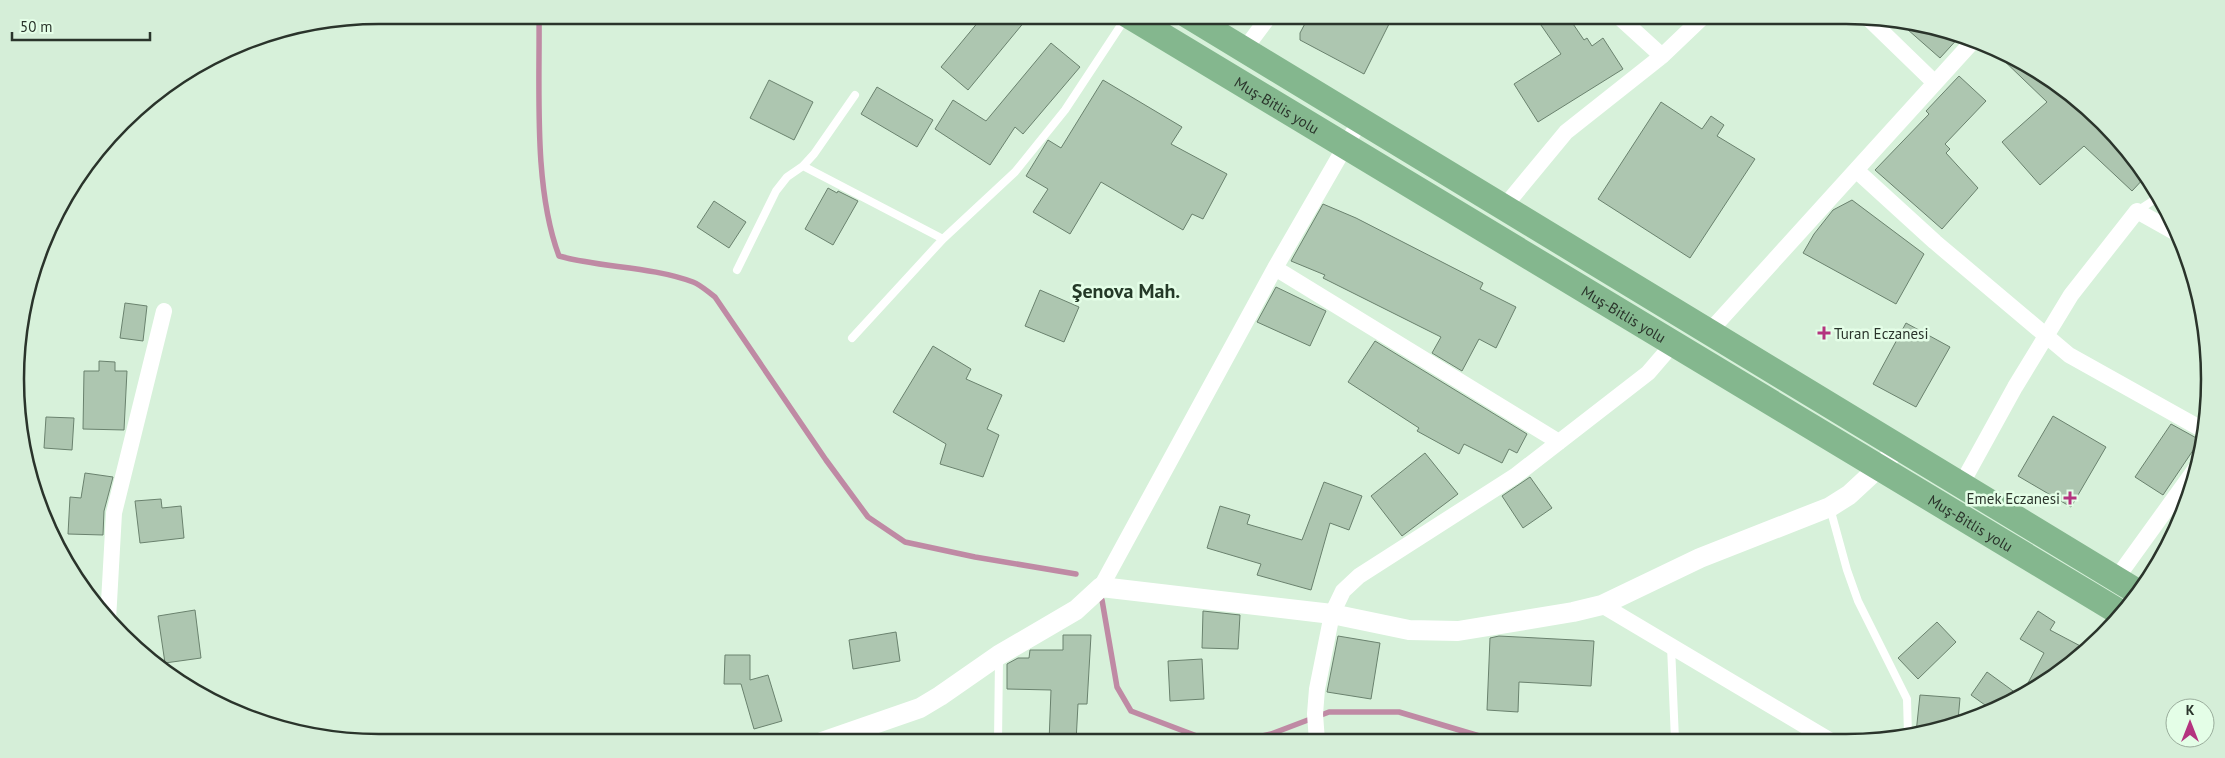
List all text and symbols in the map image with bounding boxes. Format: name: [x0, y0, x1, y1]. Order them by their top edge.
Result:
scale bar: [12, 10, 150, 42]
text: 50 m: [20, 17, 53, 36]
street label: Muş-Bitlis yolu: [1231, 72, 1323, 138]
district label: Şenova Mah.: [1072, 278, 1180, 304]
street label: Muş-Bitlis yolu: [1578, 281, 1670, 347]
place label: Turan Eczanesi: [1834, 324, 1928, 343]
marker: Turan Eczanesi: [1818, 327, 1830, 339]
place label: Emek Eczanesi: [1967, 489, 2060, 508]
street label: Muş-Bitlis yolu: [1925, 490, 2017, 556]
marker: Emek Eczanesi: [2064, 492, 2076, 504]
north arrow: [2165, 698, 2215, 748]
text: K: [2186, 701, 2195, 719]

